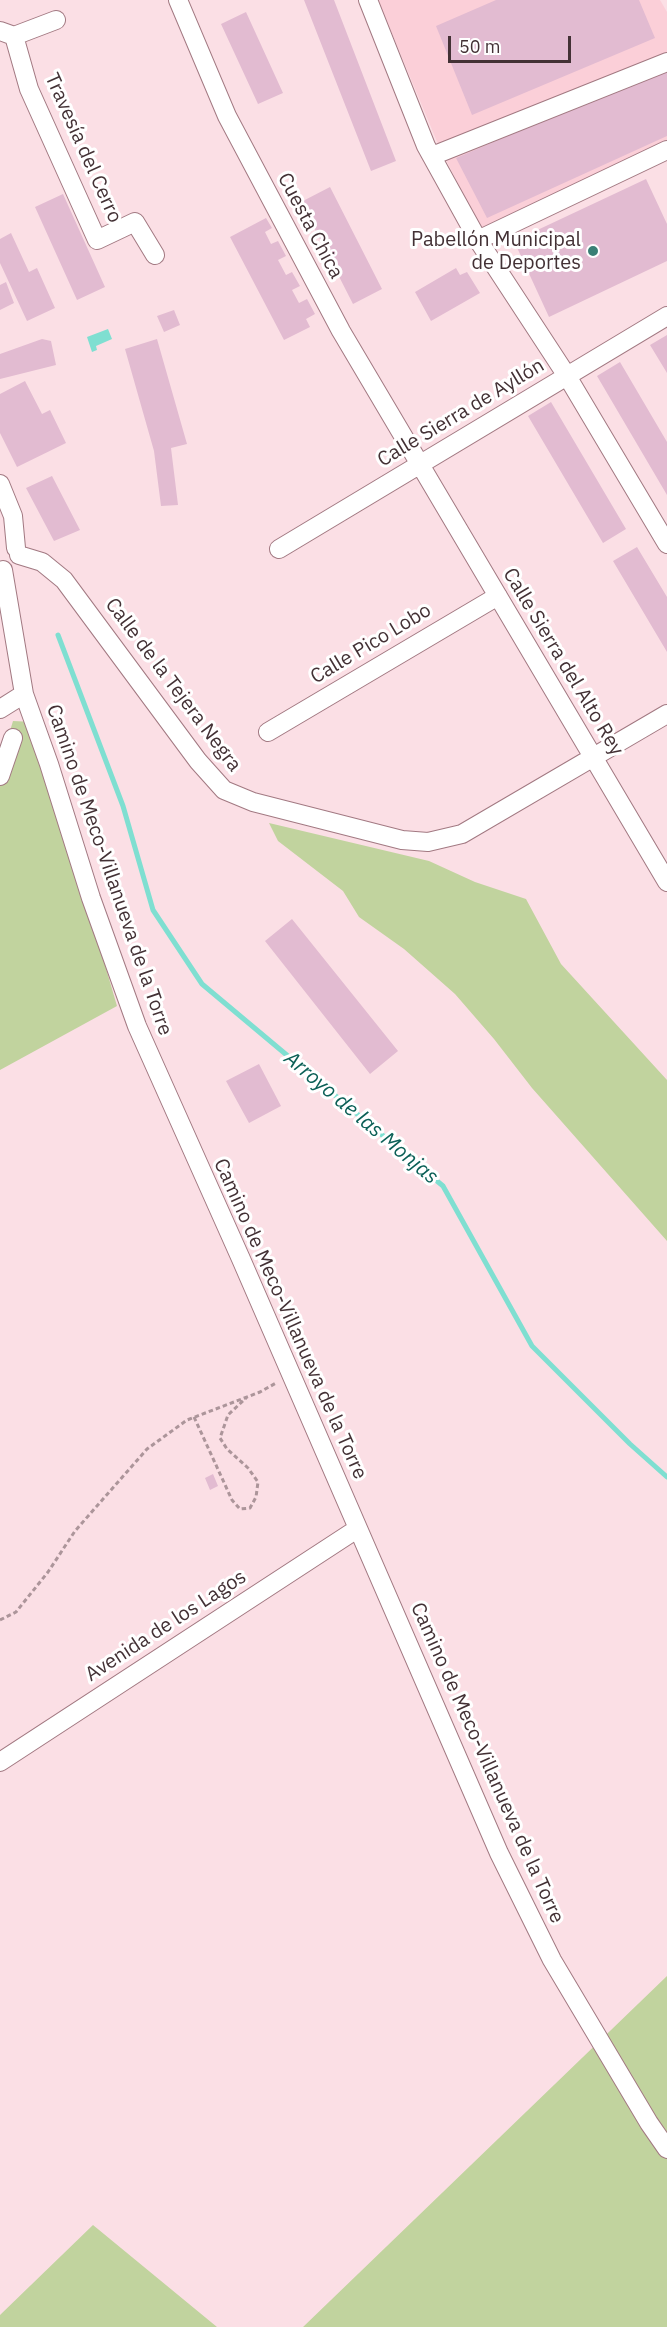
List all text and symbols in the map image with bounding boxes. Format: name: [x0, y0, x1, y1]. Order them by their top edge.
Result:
scale bar: [451, 24, 574, 62]
text: 50 m: [459, 35, 501, 58]
street label: Travesía del Cerro: [39, 70, 127, 226]
street label: Cuesta Chica: [272, 169, 348, 283]
place label: Pabellón Municipal de Deportes: [411, 228, 581, 275]
marker: Pabellón Municipal de Deportes: [586, 244, 600, 258]
street label: Calle Sierra de Ayllón: [373, 354, 549, 472]
street label: Calle Sierra del Alto Rey: [498, 564, 628, 760]
street label: Calle de la Tejera Negra: [100, 593, 246, 777]
street label: Calle Pico Lobo: [306, 599, 436, 689]
street label: Camino de Meco-Villanueva de la Torre: [41, 701, 177, 1039]
water label: Arroyo de las Monjas: [279, 1046, 443, 1190]
street label: Camino de Meco-Villanueva de la Torre: [208, 1155, 372, 1483]
street label: Avenida de los Lagos: [81, 1565, 251, 1687]
street label: Camino de Meco-Villanueva de la Torre: [405, 1599, 569, 1927]

